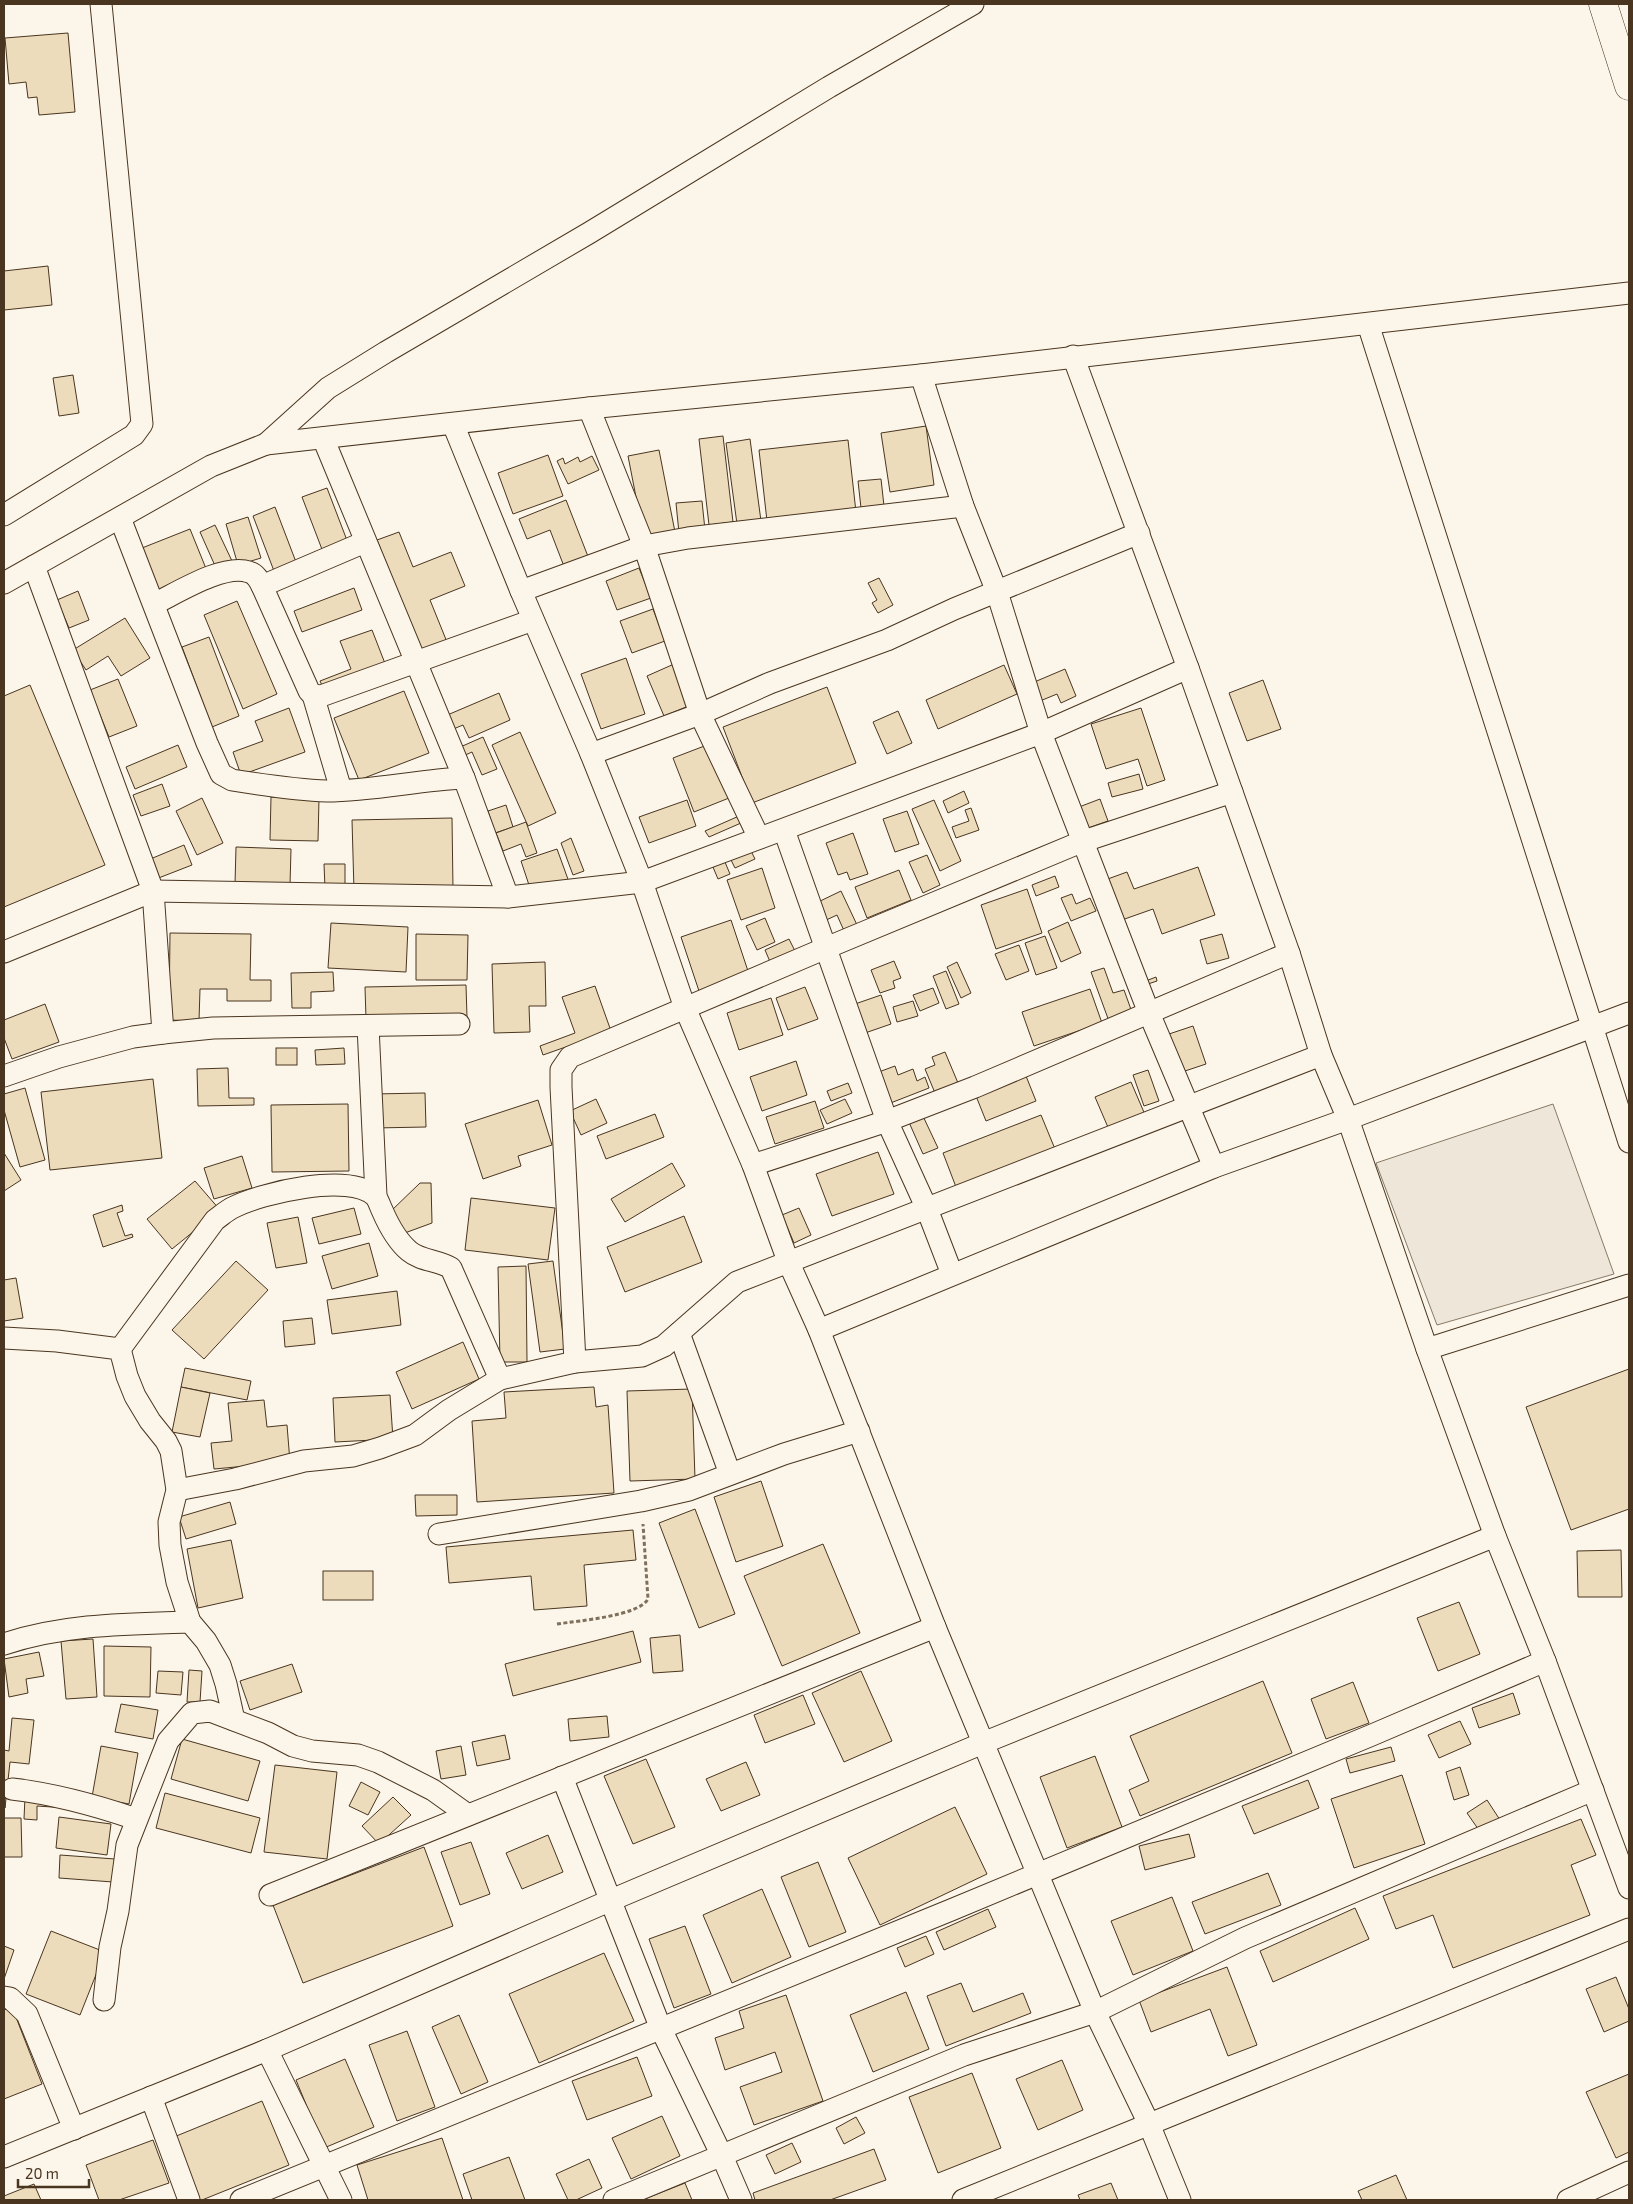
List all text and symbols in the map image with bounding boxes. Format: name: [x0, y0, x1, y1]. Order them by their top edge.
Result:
scale bar: [18, 2156, 89, 2188]
text: 20 m: [25, 2164, 59, 2182]

